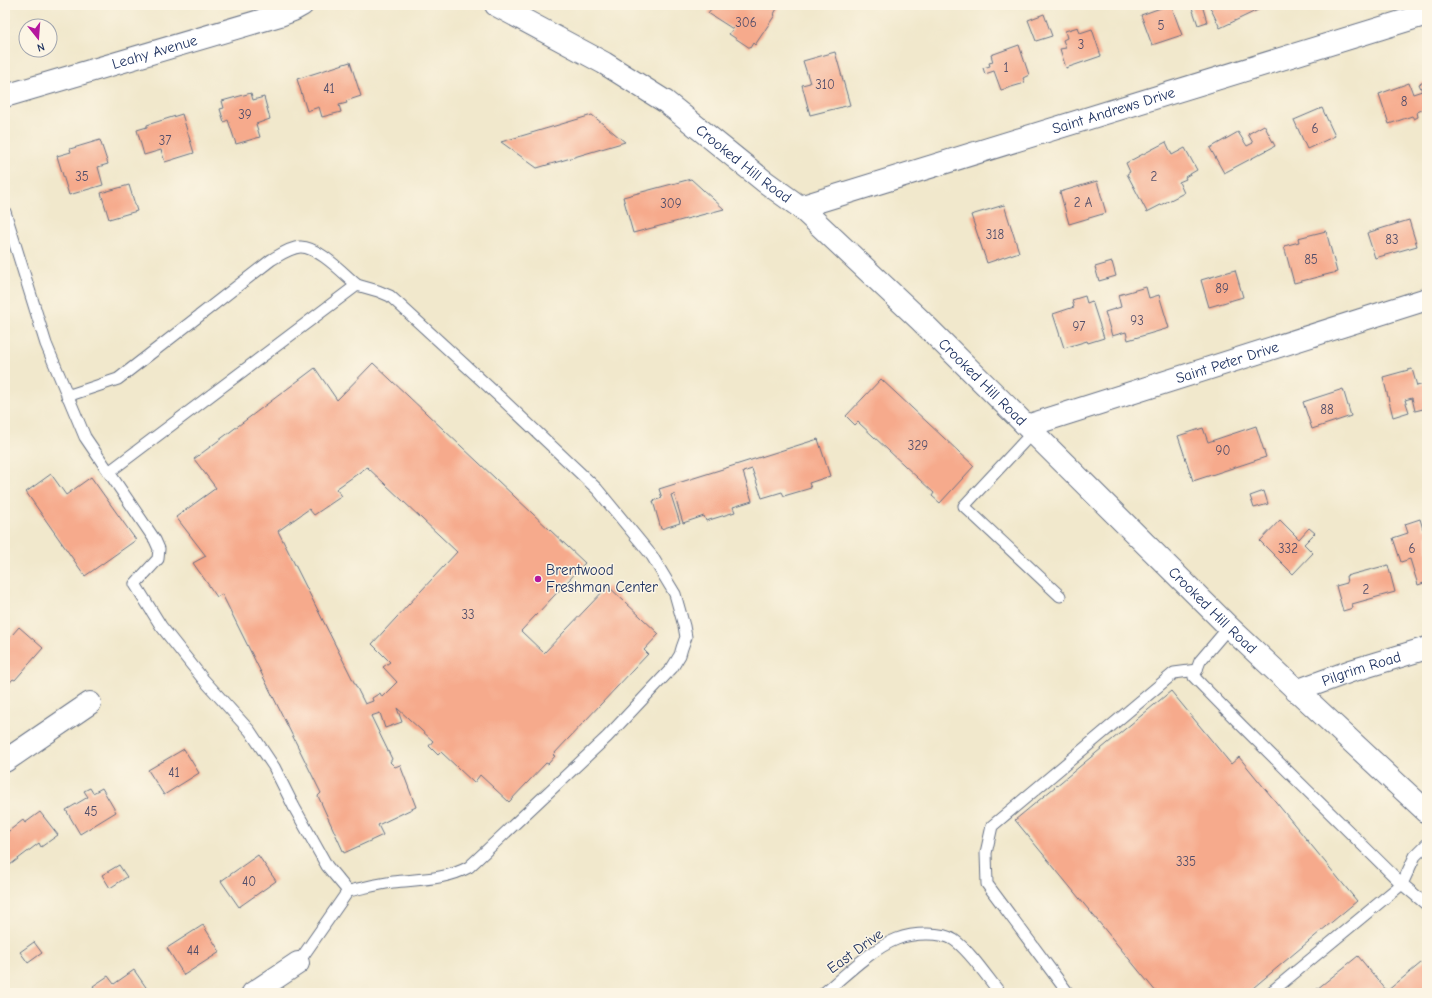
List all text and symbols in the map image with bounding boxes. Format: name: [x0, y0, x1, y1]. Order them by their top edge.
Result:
house number: 306: [735, 15, 757, 30]
north arrow: [18, 18, 58, 58]
house number: 5: [1157, 18, 1165, 33]
street label: Leahy Avenue: [110, 31, 200, 73]
house number: 3: [1078, 37, 1084, 52]
text: N: [35, 40, 46, 54]
house number: 1: [1003, 60, 1009, 75]
house number: 310: [815, 77, 835, 92]
house number: 41: [323, 81, 335, 96]
street label: Saint Andrews Drive: [1050, 83, 1178, 138]
house number: 8: [1401, 94, 1408, 109]
house number: 39: [238, 107, 252, 122]
street label: Crooked Hill Road: [692, 121, 795, 207]
house number: 6: [1311, 121, 1319, 136]
house number: 37: [159, 133, 171, 148]
house number: 35: [75, 169, 89, 184]
house number: 2: [1151, 169, 1158, 184]
house number: 2 A: [1074, 195, 1093, 210]
house number: 309: [660, 196, 682, 211]
house number: 318: [986, 227, 1005, 242]
house number: 83: [1385, 232, 1399, 247]
house number: 85: [1304, 252, 1318, 267]
house number: 89: [1215, 281, 1229, 296]
house number: 93: [1130, 313, 1144, 328]
house number: 97: [1072, 319, 1086, 334]
street label: Crooked Hill Road: [935, 335, 1030, 430]
street label: Saint Peter Drive: [1173, 338, 1281, 387]
house number: 88: [1320, 402, 1334, 417]
house number: 329: [908, 438, 928, 453]
house number: 90: [1216, 443, 1230, 458]
house number: 332: [1278, 541, 1298, 556]
house number: 6: [1408, 541, 1416, 556]
place label: Brentwood Freshman Center: [546, 561, 658, 596]
street label: Crooked Hill Road: [1165, 563, 1261, 657]
marker: Brentwood Freshman Center: [533, 574, 543, 584]
house number: 2: [1363, 582, 1370, 597]
house number: 33: [461, 607, 475, 622]
street label: Pilgrim Road: [1319, 647, 1403, 690]
house number: 41: [168, 765, 180, 780]
house number: 45: [84, 804, 98, 819]
house number: 335: [1176, 854, 1196, 869]
house number: 40: [242, 874, 256, 889]
street label: East Drive: [824, 924, 887, 977]
house number: 44: [187, 943, 199, 958]

